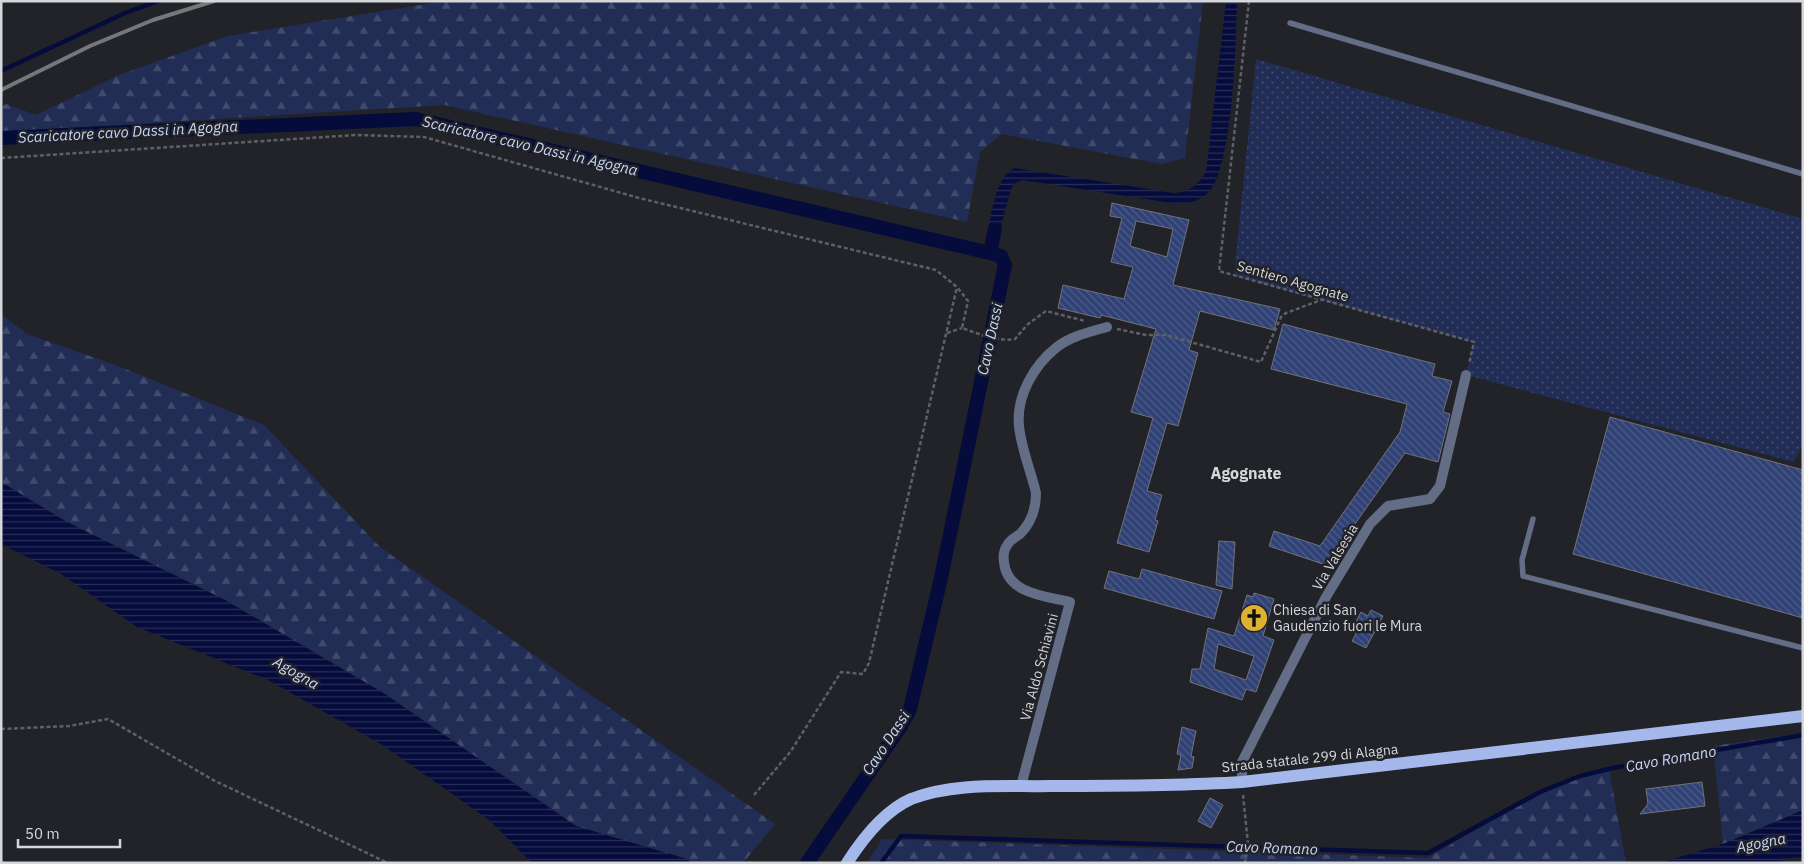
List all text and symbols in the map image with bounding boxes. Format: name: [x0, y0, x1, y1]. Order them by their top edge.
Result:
water label: Scaricatore cavo Dassi in Agogna: [421, 111, 640, 180]
water label: Scaricatore cavo Dassi in Agogna: [17, 116, 239, 147]
street label: Sentiero Agognate: [1235, 256, 1351, 306]
water label: Cavo Dassi: [973, 301, 1006, 377]
district label: Agognate: [1210, 463, 1282, 483]
street label: Via Valsesia: [1308, 520, 1362, 594]
place label: Chiesa di San Gaudenzio fuori le Mura: [1273, 601, 1423, 635]
church icon: Chiesa di San Gaudenzio fuori le Mura: [1239, 603, 1269, 633]
street label: Via Aldo Schiavini: [1016, 611, 1062, 723]
water label: Agogna: [269, 651, 323, 693]
water label: Cavo Dassi: [858, 707, 913, 778]
street label: Strada statale 299 di Alagna: [1221, 740, 1400, 776]
water label: Cavo Romano: [1624, 741, 1718, 776]
scale bar: [18, 816, 120, 848]
text: 50 m: [25, 824, 60, 843]
water label: Agogna: [1734, 828, 1787, 857]
water label: Cavo Romano: [1226, 836, 1318, 859]

